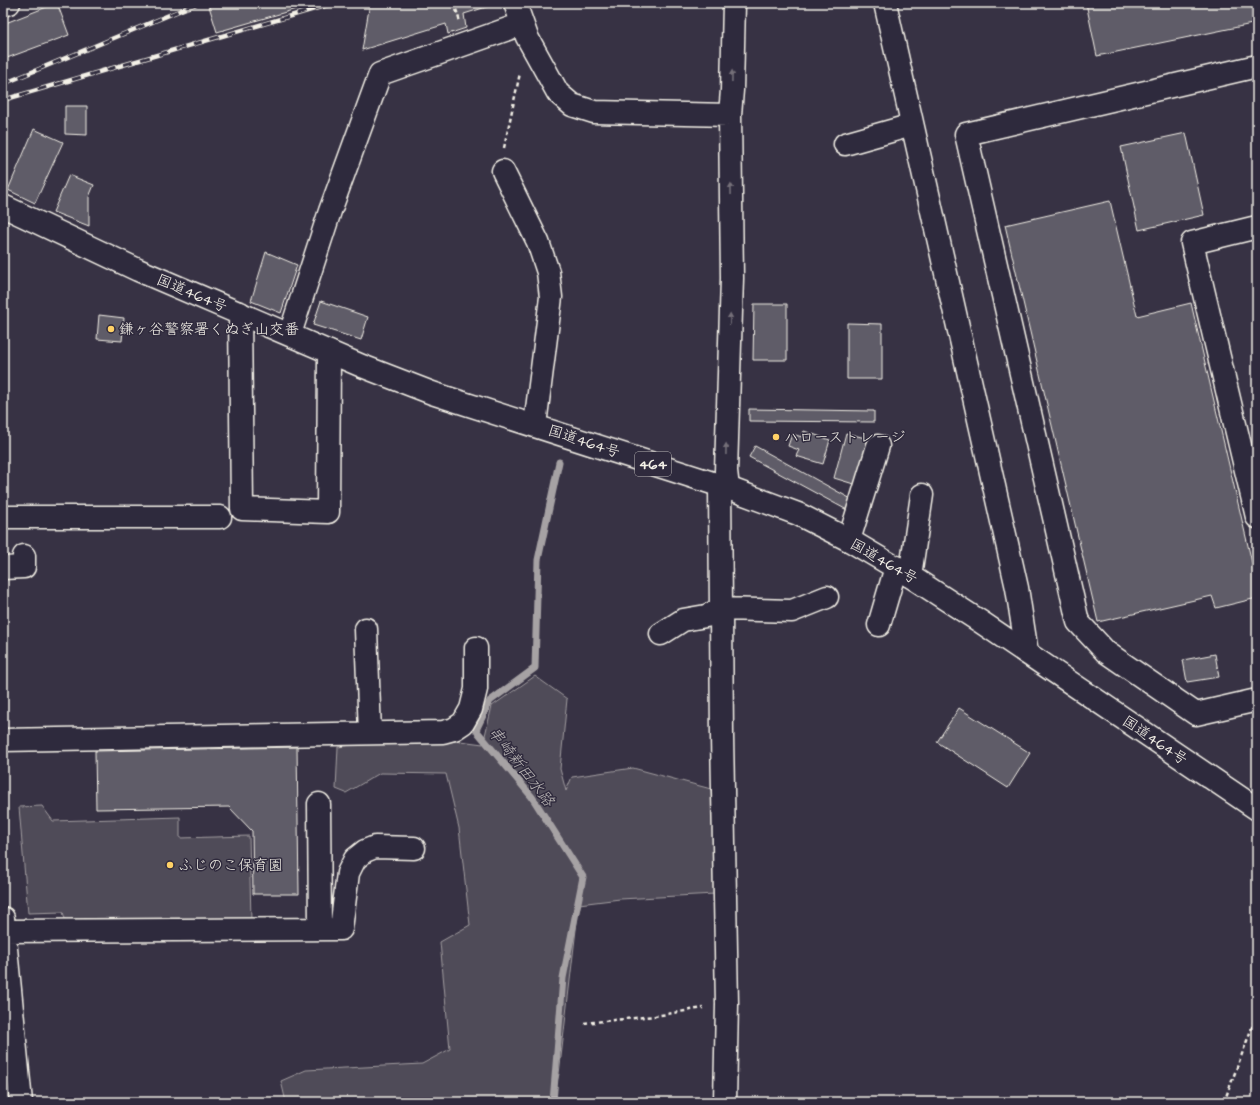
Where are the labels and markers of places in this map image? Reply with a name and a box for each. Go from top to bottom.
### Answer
place label: 鎌ヶ谷警察署くぬぎ山交番 [119,319,299,340]
marker: 鎌ヶ谷警察署くぬぎ山交番 [106,324,116,334]
place label: ハローストレージ [784,427,905,448]
marker: ハローストレージ [771,432,781,442]
place label: ふじのこ保育園 [178,855,283,876]
marker: ふじのこ保育園 [165,860,175,870]

